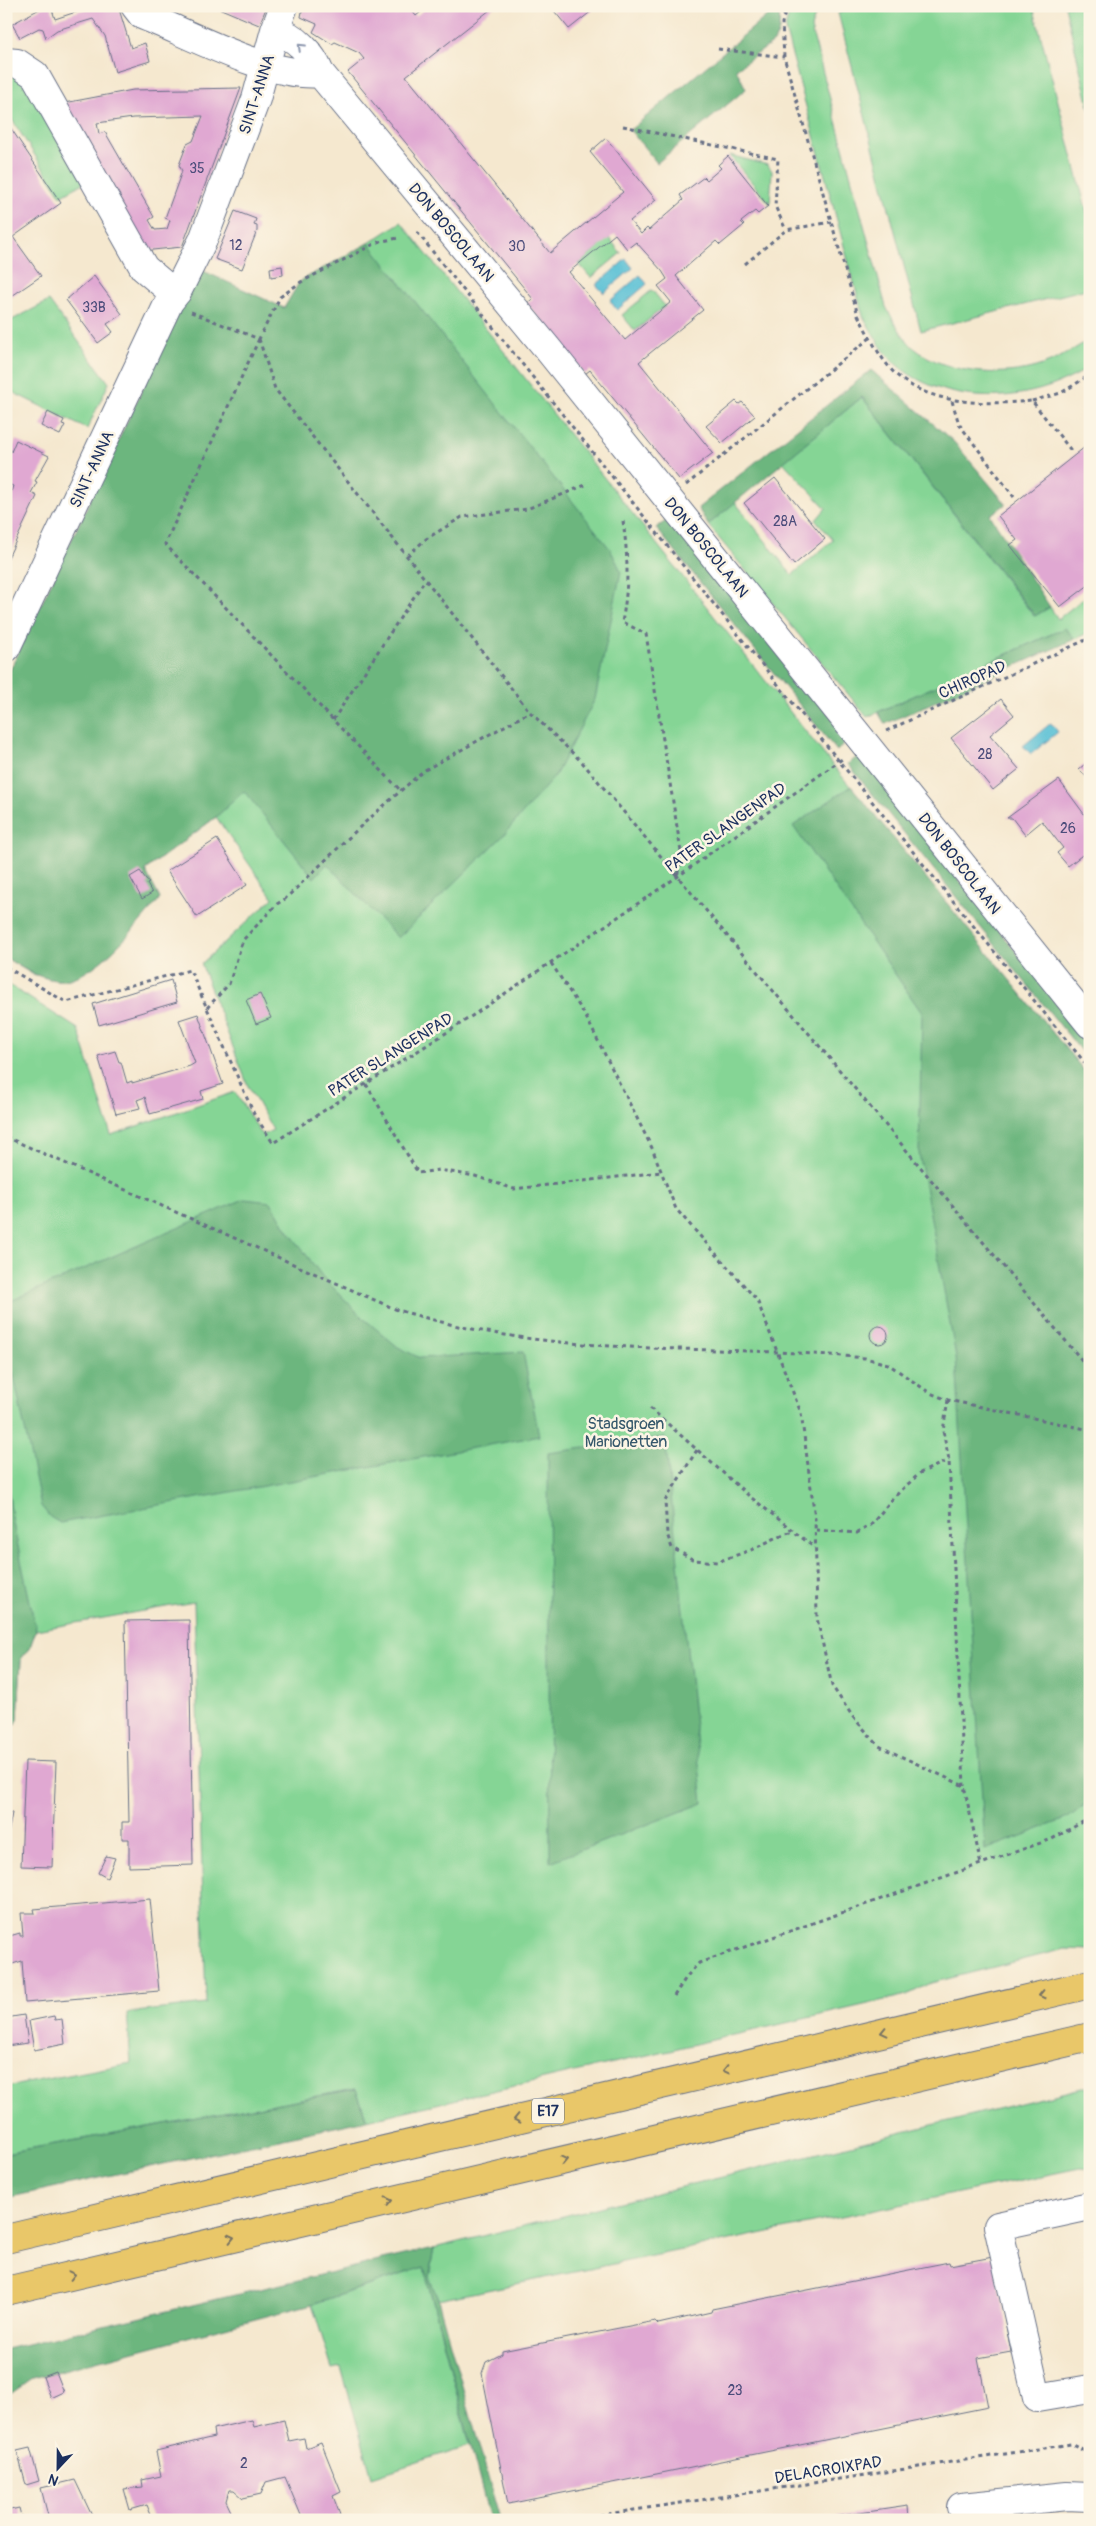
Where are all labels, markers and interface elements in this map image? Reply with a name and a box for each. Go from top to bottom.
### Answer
one-way arrow [298,44,307,53]
street label: SINT-ANNA [235,52,279,137]
house number: 35 [189,160,205,177]
street label: DON BOSCOLAAN [404,179,498,286]
house number: 12 [229,237,243,254]
house number: 30 [508,238,526,255]
house number: 33B [82,299,106,316]
street label: SINT-ANNA [65,428,118,511]
street label: DON BOSCOLAAN [660,494,753,602]
house number: 28A [773,513,797,530]
street label: CHIROPAD [936,656,1009,704]
house number: 28 [978,746,992,763]
street label: PATER SLANGENPAD [661,779,790,877]
street label: DON BOSCOLAAN [913,809,1005,918]
house number: 26 [1060,820,1076,837]
street label: PATER SLANGENPAD [325,1008,457,1101]
park label: Stadsgroen Marionetten [585,1414,667,1452]
one-way arrow [1038,1989,1047,2000]
one-way arrow [880,2026,889,2037]
one-way arrow [721,2064,730,2075]
road number: E17 [532,2098,564,2124]
one-way arrow [512,2113,521,2124]
one-way arrow [560,2155,569,2166]
one-way arrow [384,2196,393,2207]
one-way arrow [226,2233,235,2244]
one-way arrow [68,2270,77,2281]
house number: 23 [727,2382,743,2399]
north arrow [32,2444,82,2494]
street label: DELACROIXPAD [773,2452,883,2488]
house number: 2 [240,2455,248,2472]
text: N [46,2470,61,2489]

